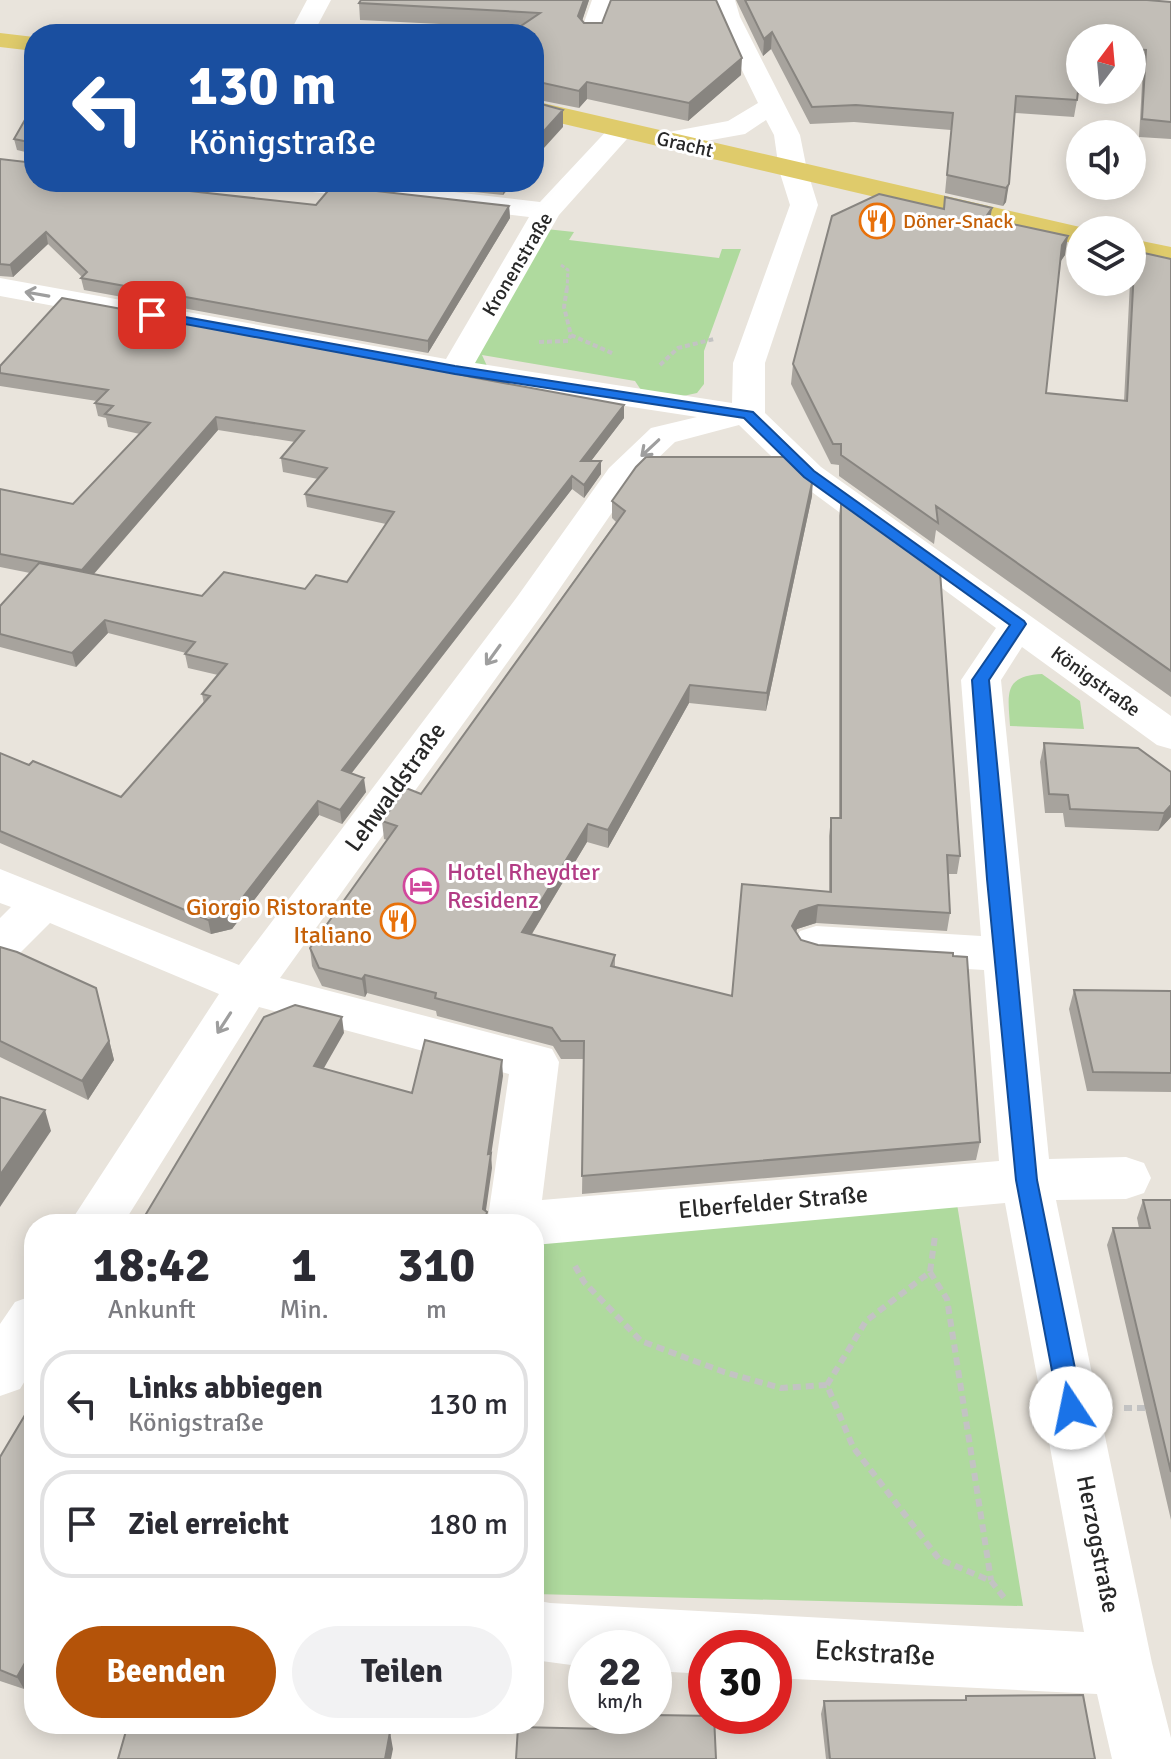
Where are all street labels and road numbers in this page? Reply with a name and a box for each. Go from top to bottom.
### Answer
street label: Gracht [654,126,716,163]
street label: Kronenstraße [477,208,558,321]
street label: Königstraße [1046,641,1145,722]
street label: Lehwaldstraße [338,717,452,857]
street label: Elberfelder Straße [677,1179,869,1225]
street label: Herzogstraße [1070,1473,1126,1615]
street label: Eckstraße [814,1633,936,1673]

